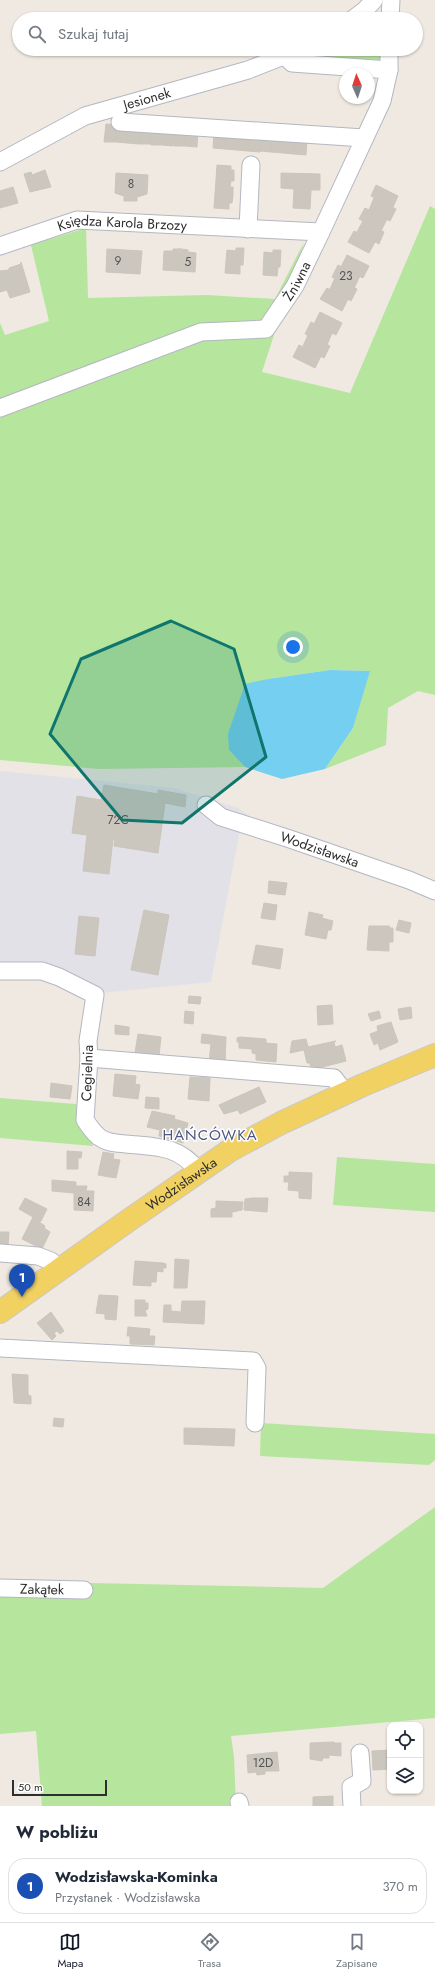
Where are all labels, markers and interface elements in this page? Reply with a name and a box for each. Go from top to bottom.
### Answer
search box [12,12,423,56]
icon: search [26,23,48,45]
text: Szukaj tutaj [58,23,129,45]
north arrow [339,68,375,104]
street label: Jesionek [119,82,174,115]
house number: 8 [128,175,134,193]
street label: Księdza Karola Brzozy [54,210,188,236]
house number: 9 [115,252,122,270]
house number: 5 [185,253,192,271]
street label: Żniwna [278,258,315,305]
house number: 23 [339,267,353,285]
your location [283,637,303,657]
house number: 72C [107,811,129,829]
street label: Wodzisławska [278,826,362,872]
street label: Cegielnia [76,1044,98,1102]
district label: HAŃCÓWKA [162,1124,258,1146]
street label: Wodzisławska [142,1152,221,1215]
house number: 84 [77,1193,91,1211]
pin: 1 [9,1264,35,1297]
street label: Zakątek [20,1578,65,1600]
map controls [387,1722,423,1794]
button: locate [387,1722,423,1758]
house number: 12D [253,1754,273,1772]
button: layers [387,1758,423,1794]
scale bar [12,1778,107,1797]
text: 50 m [18,1779,43,1795]
text: W pobliżu [16,1820,98,1844]
text: Wodzisławska-Kominka [55,1866,218,1888]
text: 1 [27,1877,33,1896]
text: 370 m [382,1877,418,1896]
text: Przystanek · Wodzisławska [55,1888,200,1907]
tab: Mapa [57,1931,83,1971]
tab: Trasa [198,1931,221,1971]
tab: Zapisane [336,1931,378,1971]

